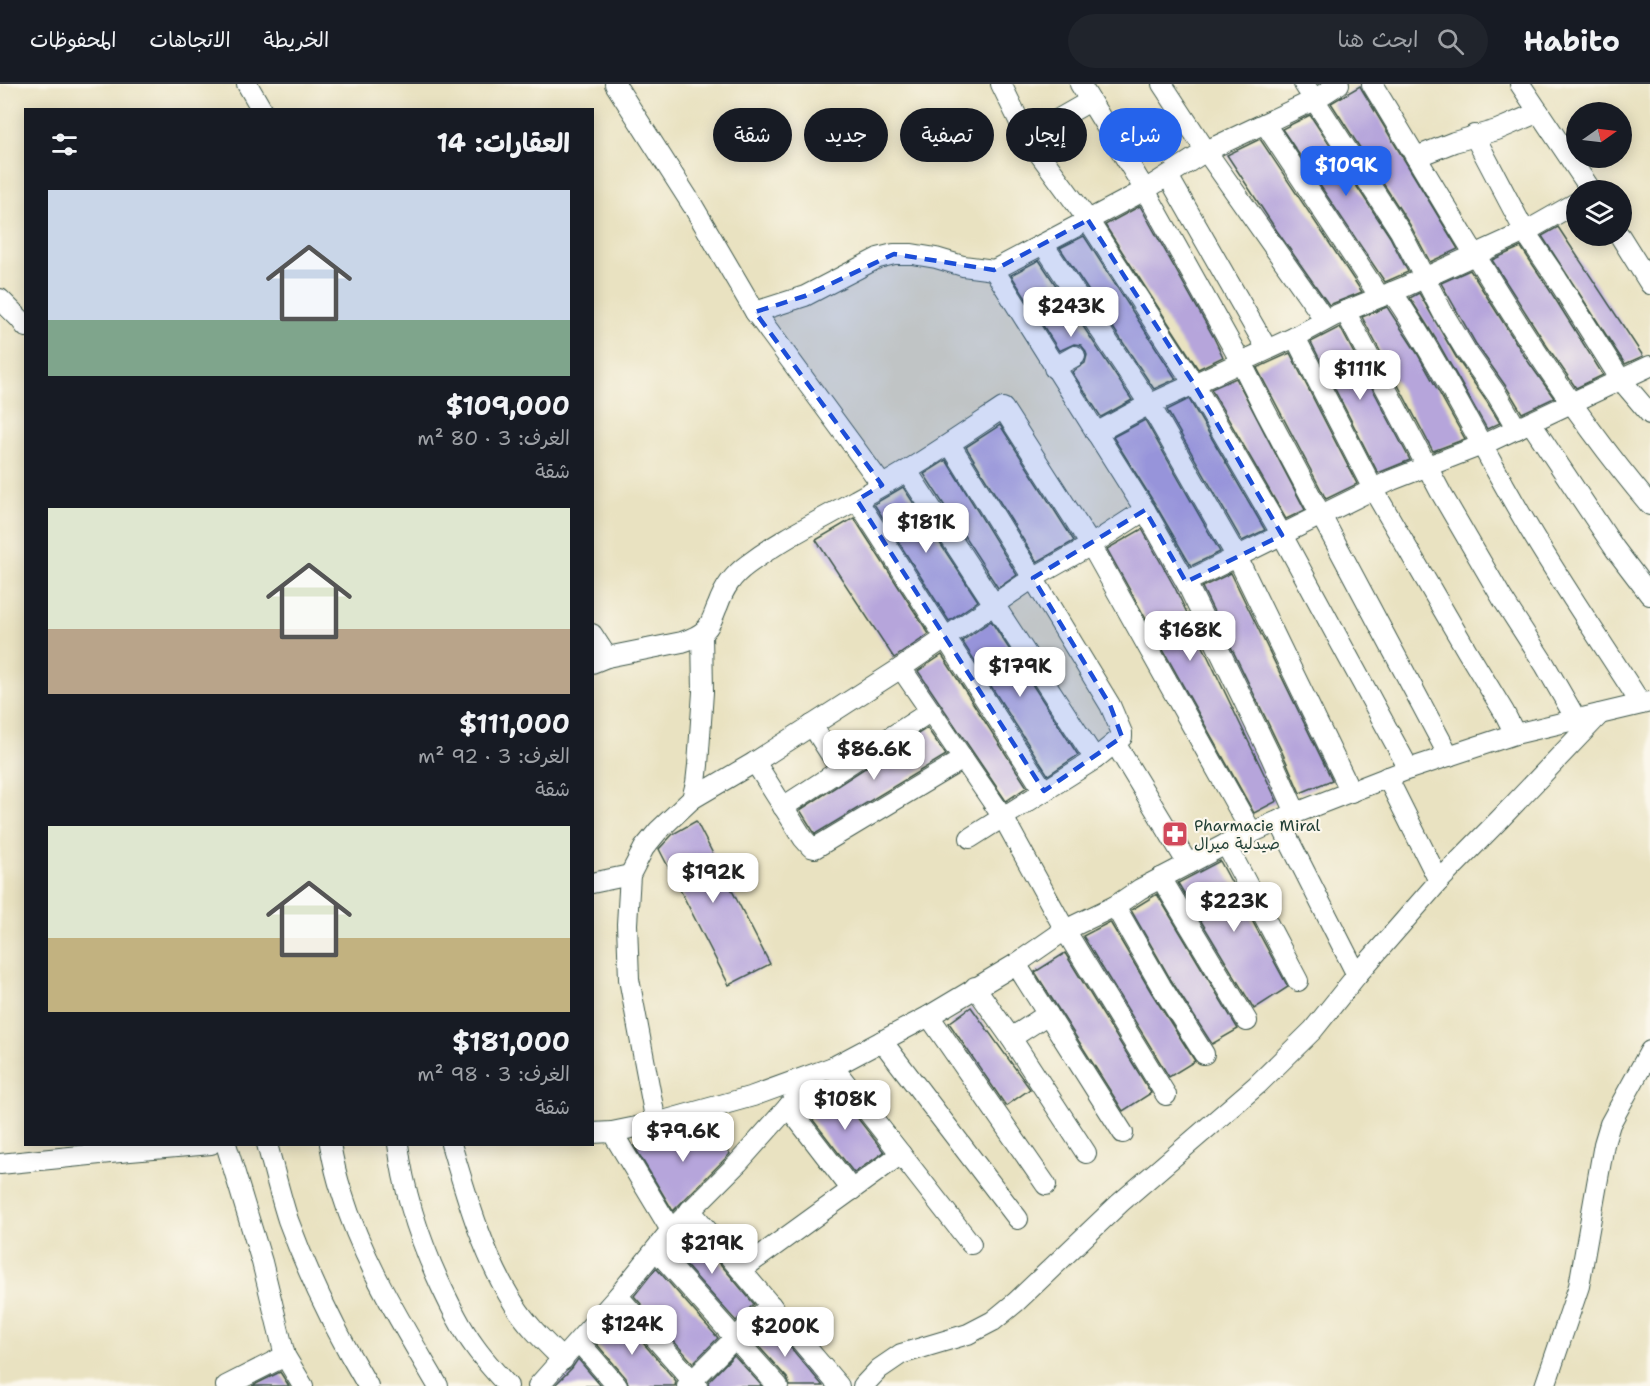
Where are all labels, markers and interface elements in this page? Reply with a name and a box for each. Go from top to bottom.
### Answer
search box [1068,14,1488,68]
text: Habito [1524,22,1620,60]
text: ابحث هنا [1337,25,1419,54]
icon: search [1434,25,1467,58]
text: المحفوظات [30,26,116,54]
text: الاتجاهات [149,26,231,54]
text: الخريطة [264,26,329,54]
north arrow [1566,102,1632,168]
map controls [1566,102,1632,246]
chip: شقة [713,108,792,162]
chip: جديد [804,108,888,162]
chip: تصفية [900,108,994,162]
chip: إيجار [1006,108,1087,162]
chip: شراء [1099,108,1182,162]
text: العقارات: 14 [436,125,570,160]
icon: filters [48,128,81,161]
pin: $109K [1304,146,1388,197]
text: $109K [1314,152,1378,178]
button: layers [1566,180,1632,246]
icon: home [255,229,363,337]
pin: $243K [1029,287,1113,338]
text: $243K [1037,293,1105,319]
pin: $111K [1318,350,1402,401]
text: $111K [1334,356,1387,382]
text: $109,000 [445,388,570,423]
text: الغرف: 3 · 80 m² [417,425,570,451]
text: شقة [535,458,570,484]
pin: $181K [884,503,968,554]
text: $181K [897,509,955,535]
icon: home [255,547,363,655]
pin: $168K [1148,611,1232,662]
text: $168K [1158,617,1222,643]
pin: $179K [978,647,1062,698]
text: $179K [988,653,1052,679]
text: $111,000 [459,706,570,741]
pin: $86.6K [825,730,923,781]
text: $86.6K [837,736,911,762]
text: الغرف: 3 · 92 m² [418,743,570,769]
text: شقة [535,776,570,802]
place label: Pharmacie Miral صيدلية ميرال [1194,815,1321,854]
pharmacy icon: Pharmacie Miral صيدلية ميرال [1160,819,1190,849]
pin: $192K [671,853,755,904]
text: $192K [681,859,745,885]
icon: home [255,865,363,973]
pin: $223K [1192,882,1276,933]
text: $223K [1200,888,1268,914]
text: $181,000 [452,1024,570,1059]
text: الغرف: 3 · 98 m² [417,1061,570,1087]
pin: $108K [803,1080,887,1131]
text: $108K [813,1086,877,1112]
text: شقة [535,1094,570,1120]
pin: $79.6K [634,1112,732,1163]
text: $79.6K [646,1118,720,1144]
pin: $219K [670,1224,754,1275]
text: $219K [681,1230,743,1256]
pin: $124K [590,1305,674,1356]
pin: $200K [743,1307,827,1358]
text: $124K [601,1311,663,1337]
text: $200K [751,1313,819,1339]

